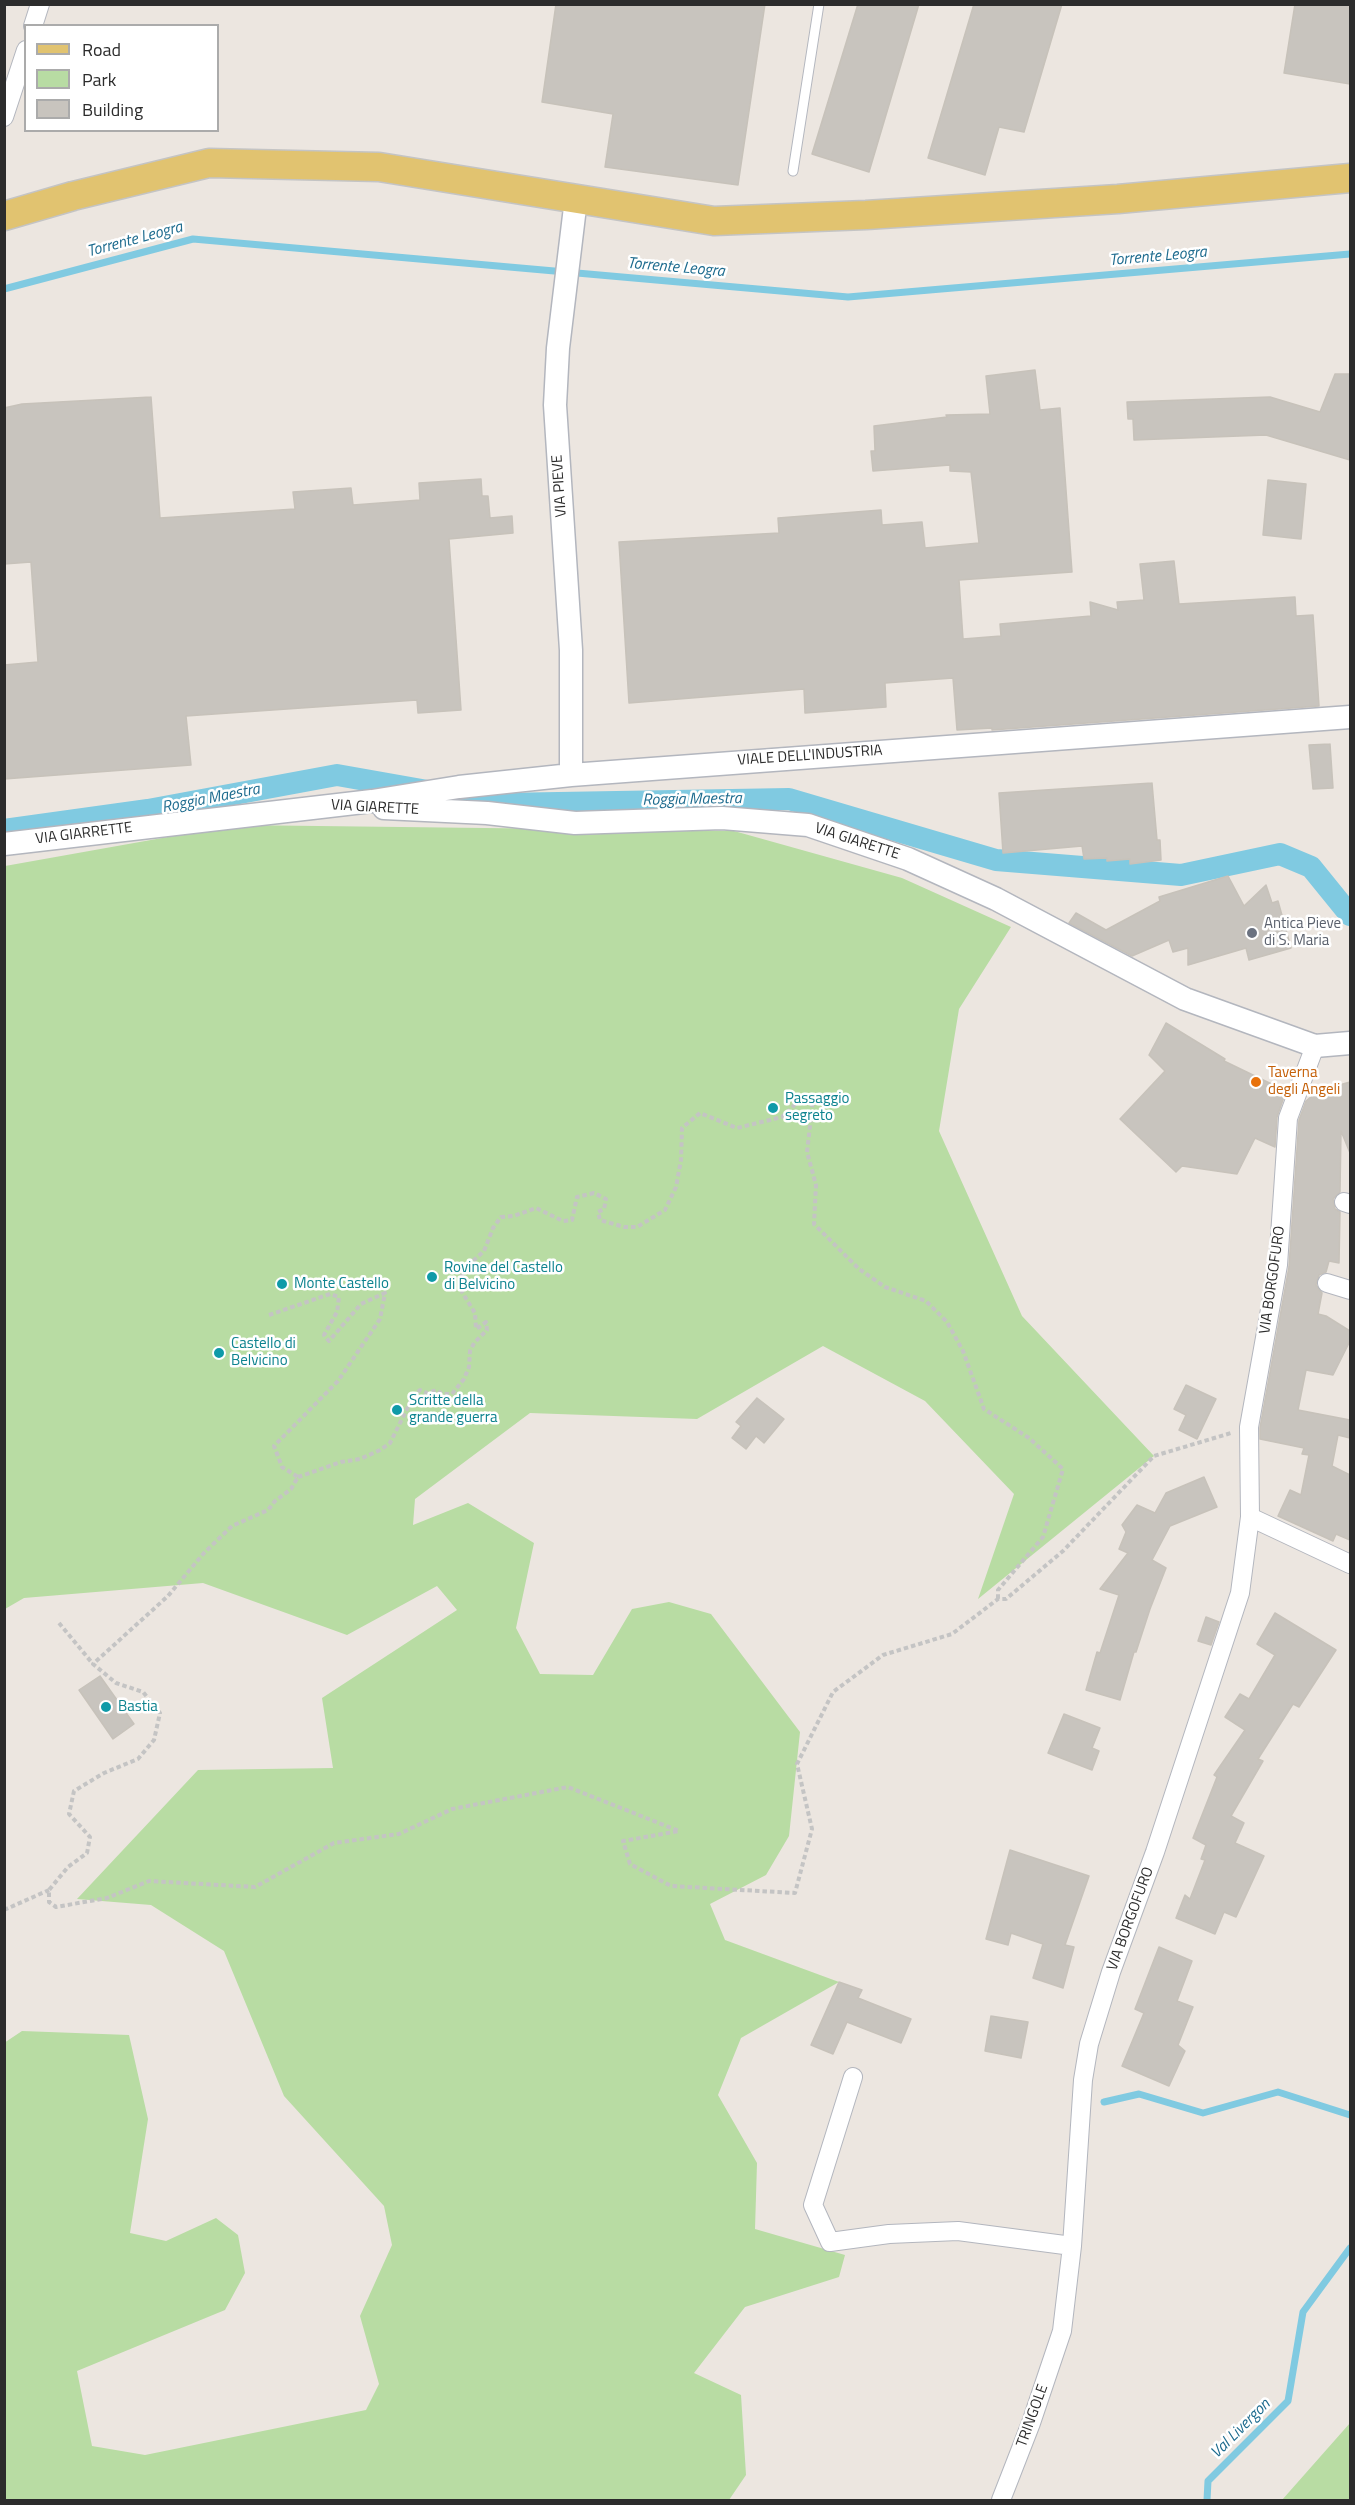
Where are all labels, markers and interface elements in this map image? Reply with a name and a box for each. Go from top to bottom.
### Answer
legend [24,24,219,132]
text: Road [82,36,121,63]
text: Park [82,66,116,93]
text: Building [82,96,143,123]
water label: Torrente Leogra [85,218,185,262]
water label: Torrente Leogra [1108,243,1208,271]
water label: Torrente Leogra [626,254,726,282]
street label: VIA PIEVE [549,454,571,518]
street label: VIALE DELL'INDUSTRIA [737,742,883,770]
water label: Roggia Maestra [160,780,262,818]
water label: Roggia Maestra [642,790,742,810]
street label: VIA GIARETTE [331,797,419,819]
street label: VIA GIARRETTE [35,819,133,849]
street label: VIA GIARETTE [812,820,902,864]
place label: Antica Pieve di S. Maria [1264,915,1341,950]
marker: Antica Pieve di S. Maria [1245,926,1259,940]
place label: Taverna degli Angeli [1268,1064,1340,1099]
marker: Taverna degli Angeli [1249,1075,1263,1089]
place label: Passaggio segreto [785,1090,849,1125]
marker: Passaggio segreto [766,1101,780,1115]
street label: VIA BORGOFURO [1257,1225,1289,1335]
place label: Rovine del Castello di Belvicino [444,1259,563,1294]
marker: Rovine del Castello di Belvicino [425,1270,439,1284]
place label: Monte Castello [294,1275,389,1293]
marker: Monte Castello [275,1277,289,1291]
place label: Castello di Belvicino [231,1335,296,1370]
marker: Castello di Belvicino [212,1346,226,1360]
place label: Scritte della grande guerra [409,1392,497,1427]
marker: Scritte della grande guerra [390,1403,404,1417]
place label: Bastia [118,1698,158,1716]
marker: Bastia [99,1700,113,1714]
street label: VIA BORGOFURO [1104,1865,1158,1973]
street label: TRINGOLE [1013,2382,1053,2450]
water label: Val Livergon [1207,2395,1275,2463]

